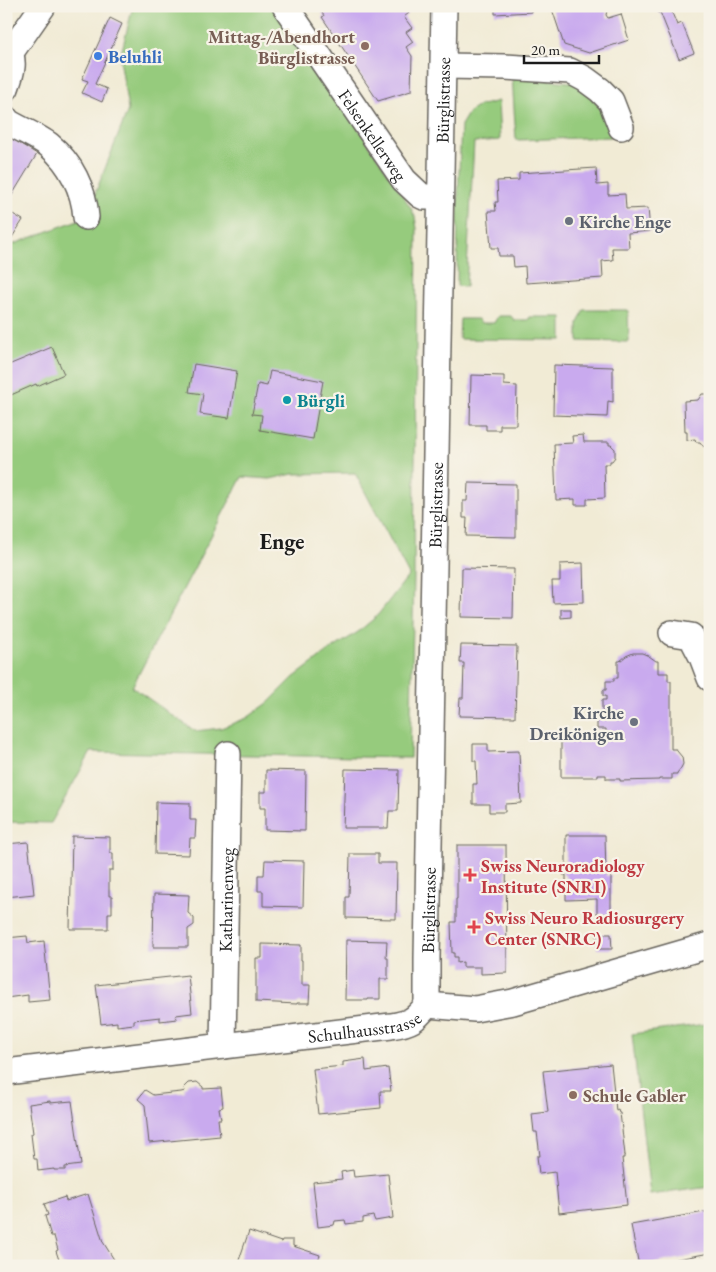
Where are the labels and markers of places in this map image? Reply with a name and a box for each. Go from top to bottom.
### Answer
place label: Mittag-/Abendhort Bürglistrasse [208,25,355,69]
marker: Mittag-/Abendhort Bürglistrasse [359,40,371,52]
place label: Beluhli [108,45,163,68]
marker: Beluhli [92,50,104,62]
place label: Kirche Enge [579,210,672,233]
marker: Kirche Enge [563,215,575,227]
place label: Bürgli [297,389,346,412]
marker: Bürgli [281,394,293,406]
place label: Kirche Dreikönigen [530,701,624,745]
marker: Kirche Dreikönigen [628,716,640,728]
place label: Swiss Neuroradiology Institute (SNRI) [481,854,645,898]
marker: Swiss Neuroradiology Institute (SNRI) [463,868,477,882]
place label: Swiss Neuro Radiosurgery Center (SNRC) [485,906,685,950]
marker: Swiss Neuro Radiosurgery Center (SNRC) [467,920,481,934]
place label: Schule Gabler [583,1084,687,1107]
marker: Schule Gabler [567,1089,579,1101]

